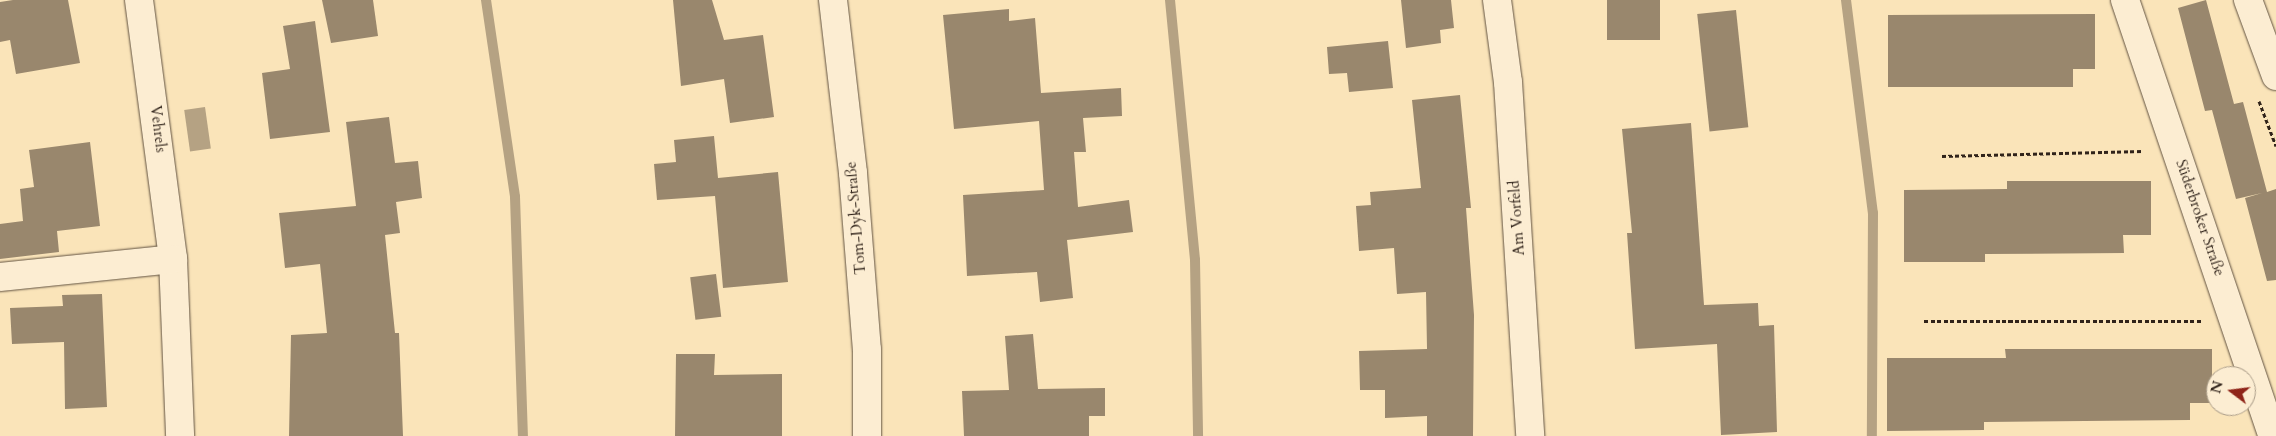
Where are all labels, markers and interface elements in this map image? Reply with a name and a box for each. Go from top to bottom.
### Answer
street label: Vehrels [146,104,170,154]
street label: Süderbroker Straße [2172,157,2228,279]
street label: Tom-Dyk-Straße [842,161,870,275]
street label: Am Vorfeld [1505,180,1529,256]
north arrow [2206,366,2256,416]
text: N [2206,379,2228,396]

